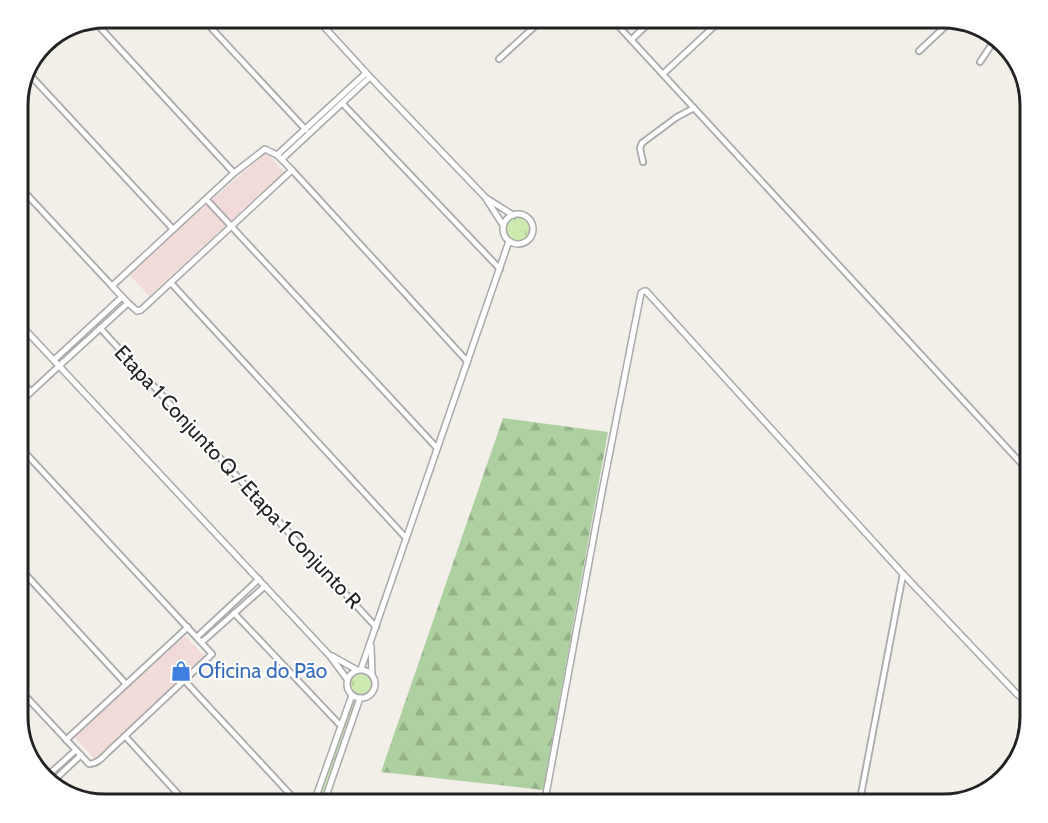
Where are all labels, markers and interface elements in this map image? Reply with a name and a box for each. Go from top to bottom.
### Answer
street label: Etapa 1 Conjunto Q / Etapa 1 Conjunto R [109,340,367,614]
place label: Oficina do Pão [198,658,327,683]
shop icon: Oficina do Pão [169,659,193,683]

